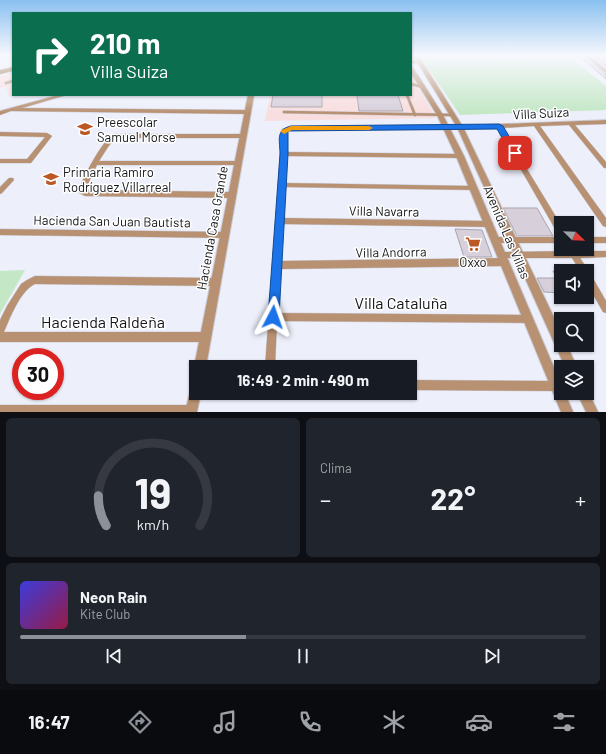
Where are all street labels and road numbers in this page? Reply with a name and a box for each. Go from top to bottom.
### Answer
street label: Villa Suiza [512,104,570,122]
street label: Hacienda Casa Grande [193,165,231,291]
street label: Avenida Las Villas [480,183,534,281]
street label: Villa Navarra [349,202,419,220]
street label: Hacienda San Juan Bautista [33,212,191,230]
street label: Villa Andorra [355,243,427,261]
street label: Villa Cataluña [354,293,448,312]
street label: Hacienda Raldeña [41,312,165,331]

